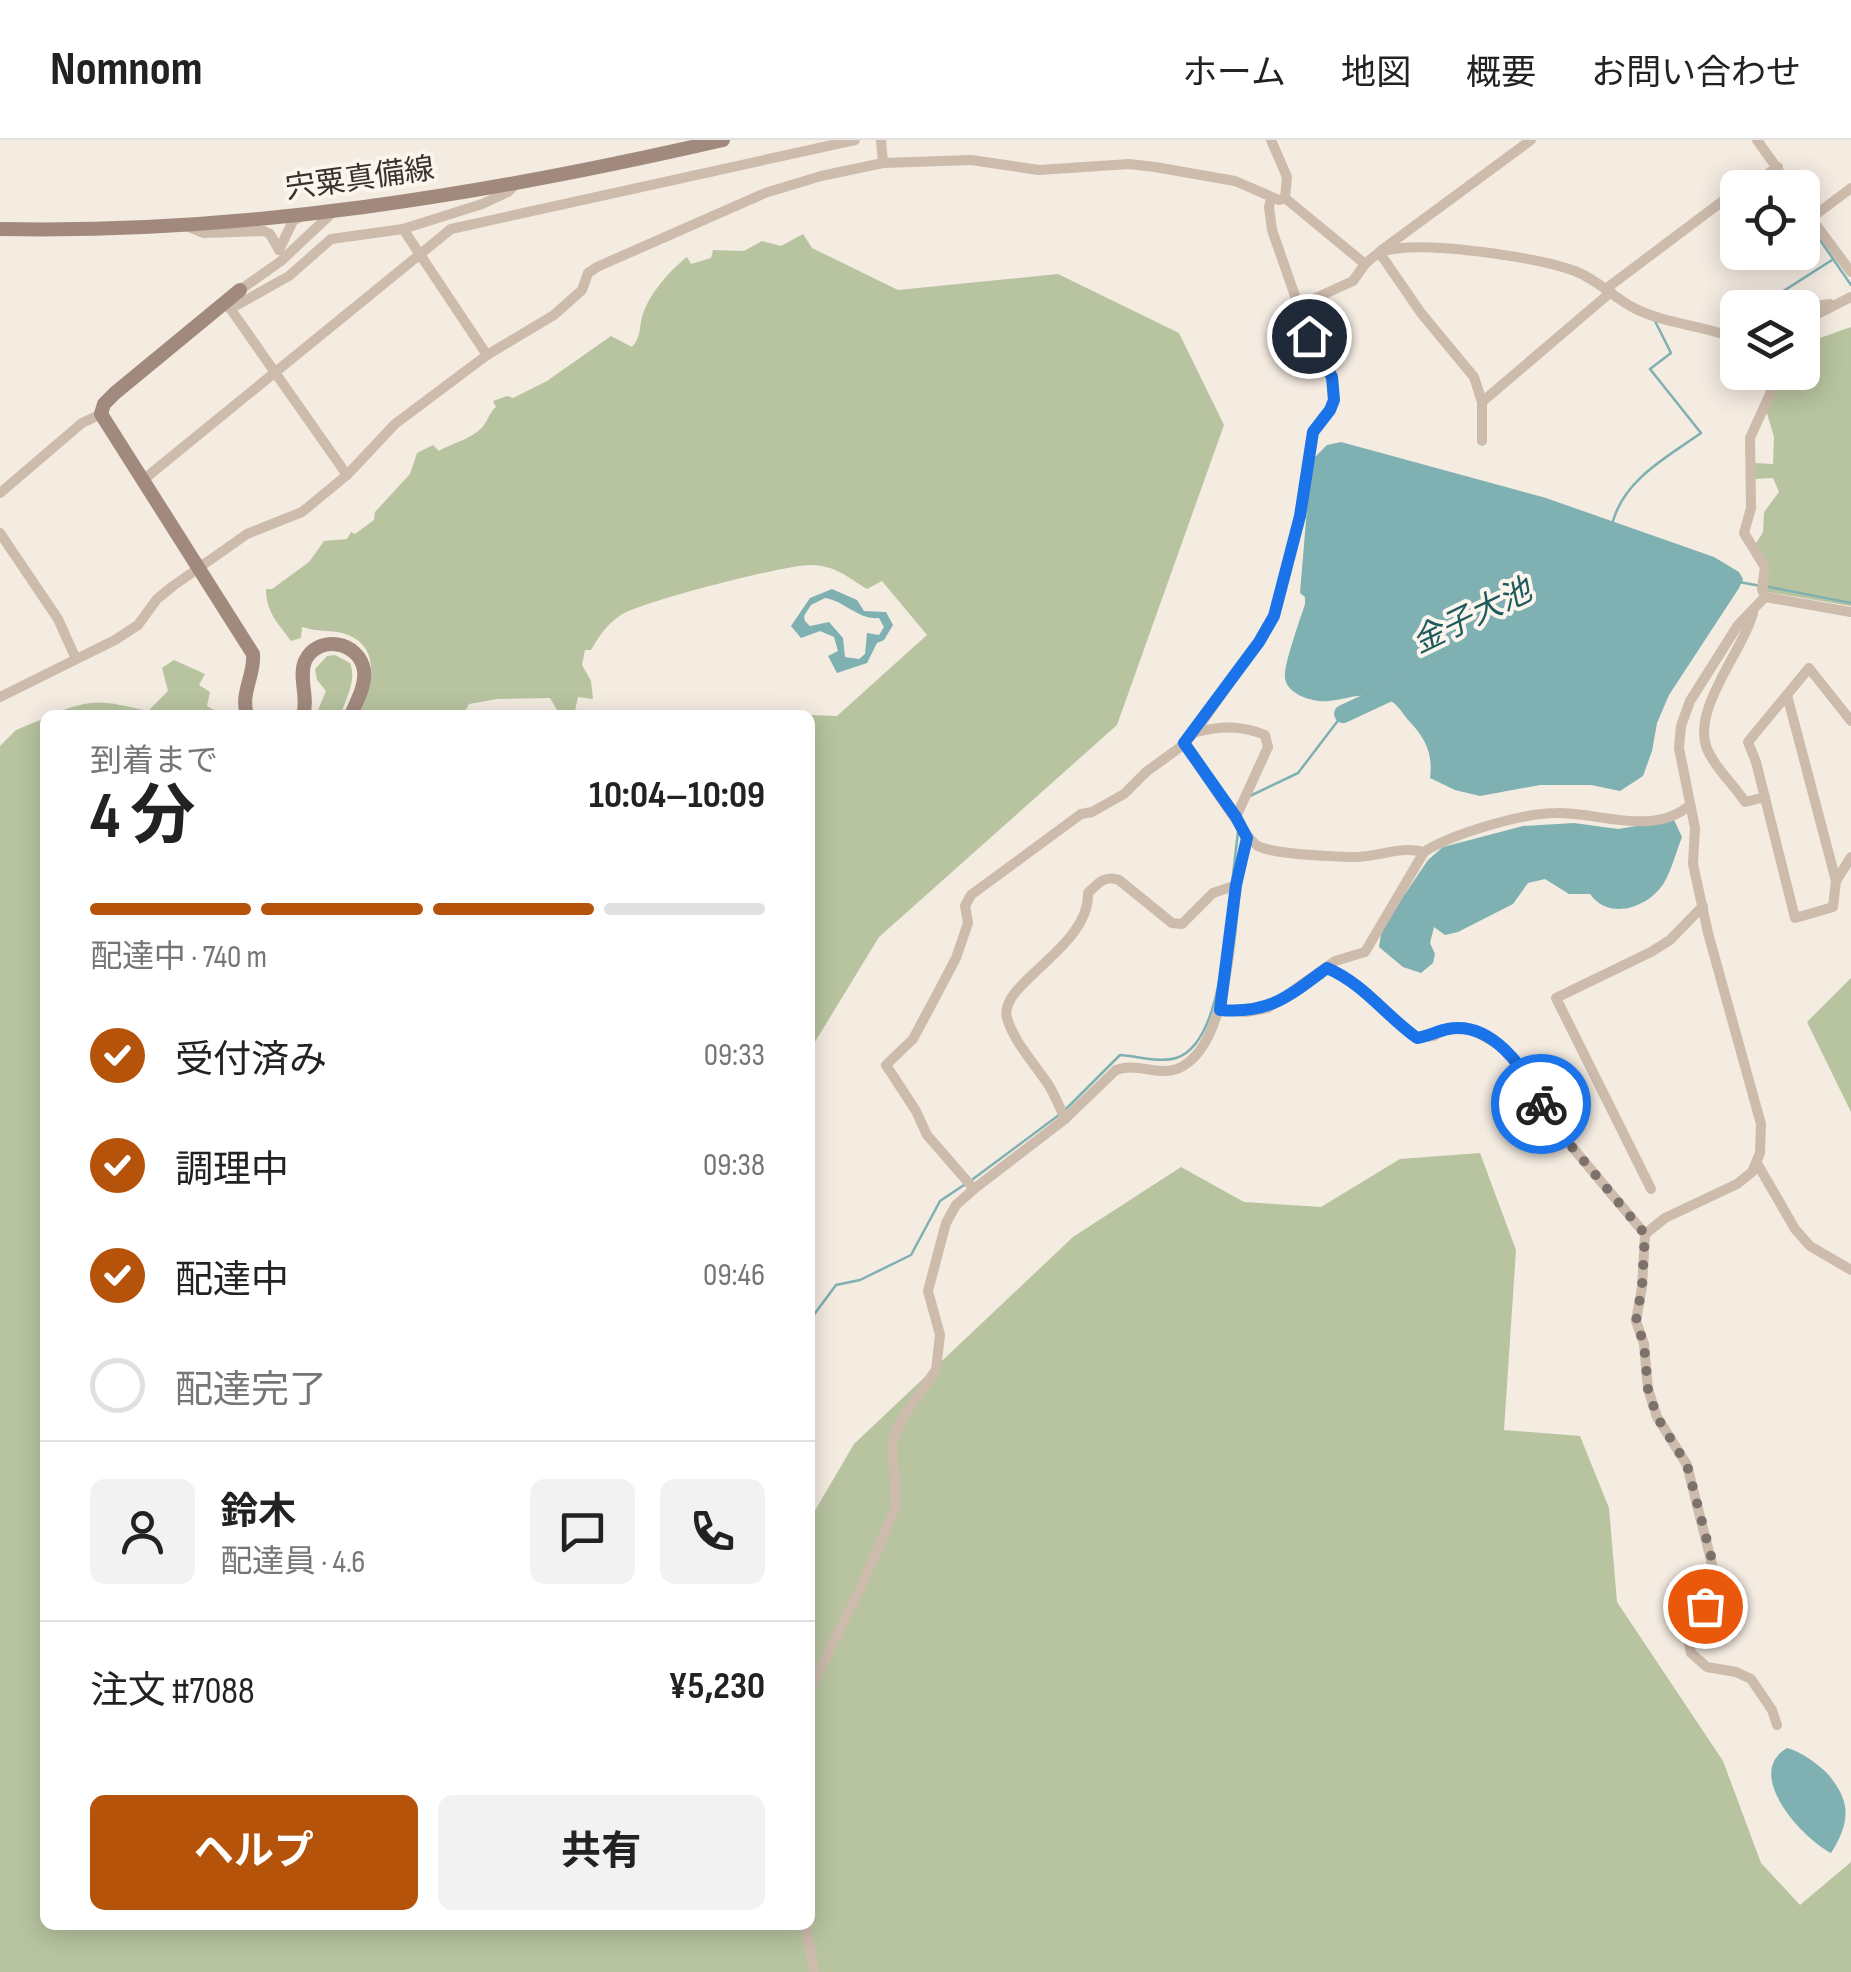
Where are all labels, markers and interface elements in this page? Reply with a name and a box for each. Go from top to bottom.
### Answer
text: Nomnom [50,41,202,98]
text: ホーム [1182,52,1286,95]
text: 地図 [1341,52,1411,95]
text: 概要 [1466,52,1536,95]
text: お問い合わせ [1591,52,1801,95]
street label: 宍粟真備線 [283,151,437,207]
map controls [1720,170,1820,390]
button: locate [1720,170,1820,270]
button: layers [1720,290,1820,390]
pin [1267,294,1352,379]
icon: home [1282,309,1337,364]
water label: 金子大池 [1406,570,1541,663]
text: 到着まで [90,742,218,781]
text: 10:04–10:09 [589,773,765,818]
text: 4 分 [90,779,195,857]
text: 配達中 · 740 m [90,938,267,977]
icon: check [90,1028,145,1083]
text: 09:33 [704,1036,765,1075]
text: 受付済み [175,1038,327,1083]
courier [1491,1054,1591,1154]
icon: bike [1514,1077,1569,1132]
icon: check [90,1138,145,1193]
text: 09:38 [703,1146,765,1185]
text: 調理中 [175,1148,289,1193]
icon: check [90,1248,145,1303]
text: 09:46 [703,1256,765,1295]
text: 配達中 [175,1258,289,1303]
text: 配達完了 [175,1368,327,1413]
button: person [90,1479,195,1584]
button: chat [530,1479,635,1584]
button: phone [660,1479,765,1584]
text: 鈴木 [220,1490,296,1535]
text: 配達員 · 4.6 [220,1543,365,1582]
pin [1663,1564,1748,1649]
icon: bag [1678,1579,1733,1634]
text: ¥5,230 [668,1664,765,1709]
text: 注文 #7088 [90,1669,255,1714]
button: ヘルプ [90,1795,418,1910]
button: 共有 [438,1795,765,1910]

